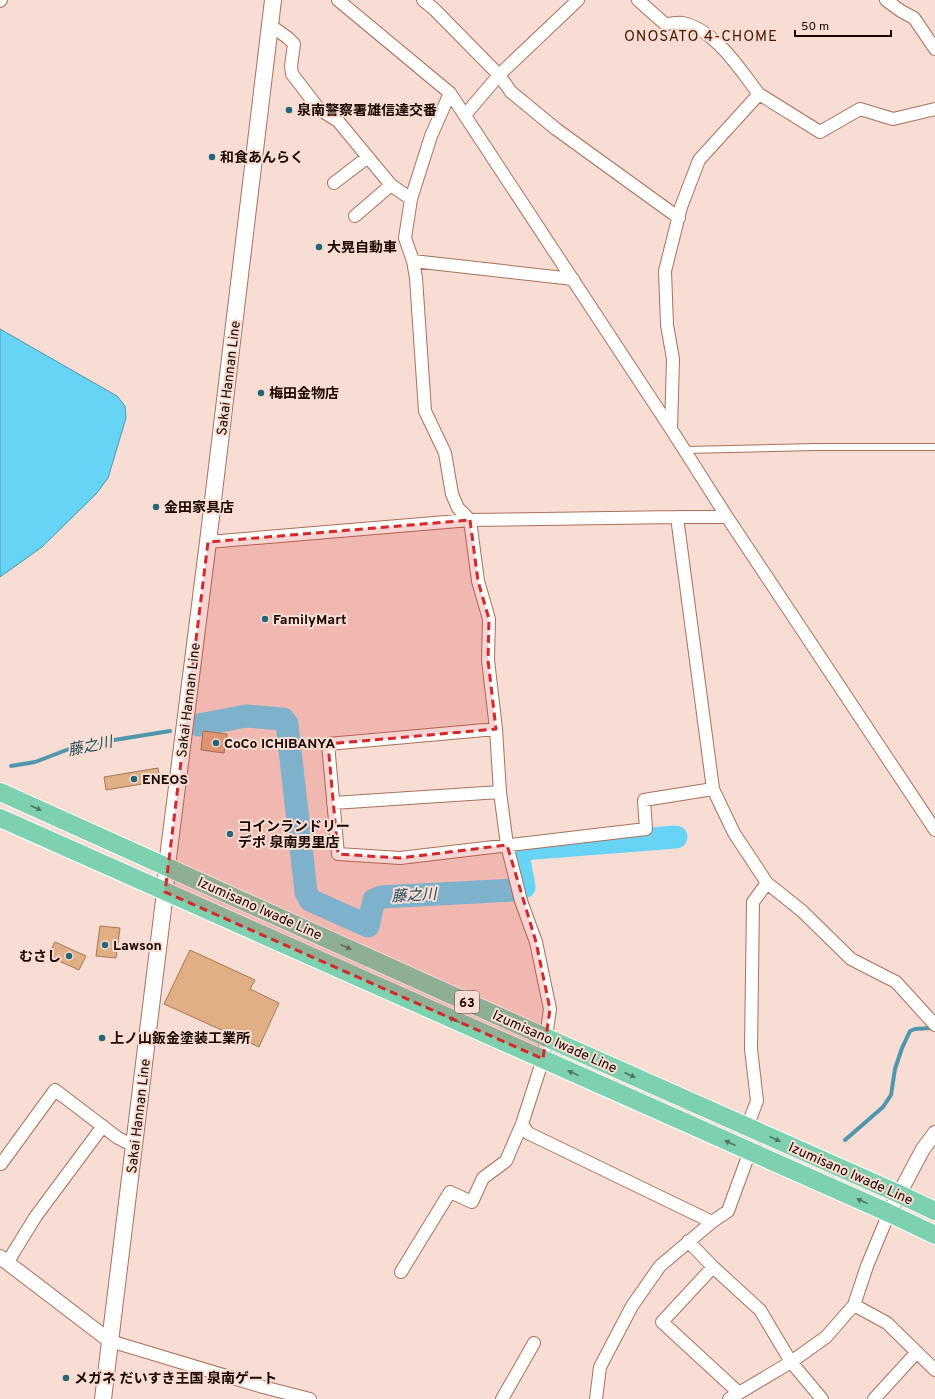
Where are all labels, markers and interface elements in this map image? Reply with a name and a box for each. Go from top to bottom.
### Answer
scale bar [795,12,891,38]
text: 50 m [801,19,829,35]
district label: ONOSATO 4-CHOME [624,28,778,47]
place label: 泉南警察署雄信達交番 [297,102,437,120]
marker: 泉南警察署雄信達交番 [284,105,294,115]
place label: 和食あんらく [220,150,304,167]
marker: 和食あんらく [207,152,217,162]
place label: 大晃自動車 [327,240,397,257]
marker: 大晃自動車 [314,242,324,252]
street label: Sakai Hannan Line [214,320,245,437]
place label: 梅田金物店 [269,385,339,403]
marker: 梅田金物店 [256,388,266,398]
place label: 金田家具店 [164,500,234,517]
marker: 金田家具店 [151,502,161,512]
place label: FamilyMart [273,612,347,629]
marker: FamilyMart [260,614,270,624]
street label: Sakai Hannan Line [174,642,205,759]
water label: 藤之川 [66,733,116,761]
place label: CoCo ICHIBANYA [224,736,335,753]
marker: CoCo ICHIBANYA [211,738,221,748]
place label: ENEOS [142,772,188,789]
marker: ENEOS [129,774,139,784]
one-way arrow [30,805,41,811]
place label: コインランドリー デポ 泉南男里店 [238,819,350,852]
marker: コインランドリー デポ 泉南男里店 [225,829,235,839]
street label: Izumisano Iwade Line [194,874,324,945]
water label: 藤之川 [391,886,439,907]
place label: Lawson [113,938,162,955]
marker: Lawson [100,940,110,950]
one-way arrow [340,944,351,950]
place label: むさし [19,949,61,966]
marker: むさし [64,951,74,961]
road number: 63 [455,991,479,1013]
street label: Izumisano Iwade Line [489,1007,619,1078]
one-way arrow [448,1017,460,1023]
place label: 上ノ山鈑金塗装工業所 [110,1031,250,1048]
marker: 上ノ山鈑金塗装工業所 [97,1033,107,1043]
street label: Sakai Hannan Line [124,1058,155,1175]
one-way arrow [567,1070,578,1076]
one-way arrow [625,1072,636,1078]
one-way arrow [769,1137,781,1143]
street label: Izumisano Iwade Line [785,1139,915,1210]
one-way arrow [724,1140,736,1146]
one-way arrow [856,1198,867,1204]
place label: メガネ だいすき王国 泉南ゲート [74,1370,277,1388]
marker: メガネ だいすき王国 泉南ゲート [61,1373,71,1383]

